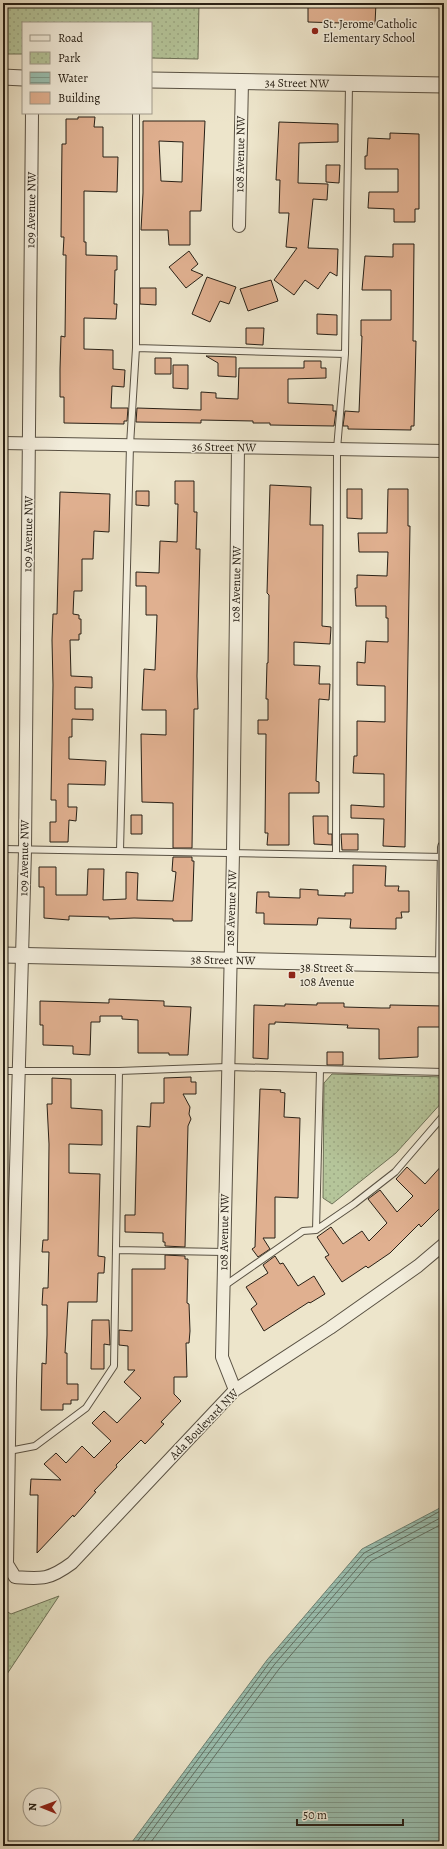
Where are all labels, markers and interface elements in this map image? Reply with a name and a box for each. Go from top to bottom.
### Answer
place label: St. Jerome Catholic Elementary School [323,16,417,46]
legend [22,22,152,114]
marker: St. Jerome Catholic Elementary School [310,26,320,36]
text: Road [58,30,84,46]
text: Park [58,50,81,66]
text: Water [57,70,88,86]
street label: 34 Street NW [265,74,330,92]
text: Building [58,90,100,106]
street label: 108 Avenue NW [231,115,249,192]
street label: 109 Avenue NW [22,171,40,248]
street label: 36 Street NW [192,438,257,456]
street label: 109 Avenue NW [19,495,37,572]
street label: 108 Avenue NW [227,545,245,622]
street label: 109 Avenue NW [15,819,33,896]
street label: 108 Avenue NW [222,869,240,947]
street label: 38 Street NW [190,951,256,969]
place label: 38 Street & 108 Avenue [300,960,354,990]
marker: 38 Street & 108 Avenue [287,970,297,980]
street label: 108 Avenue NW [215,1193,233,1270]
street label: Ada Boulevard NW [165,1384,243,1464]
north arrow [22,1787,62,1827]
scale bar [297,1801,403,1827]
text: N [25,1803,40,1811]
text: 50 m [303,1807,327,1823]

